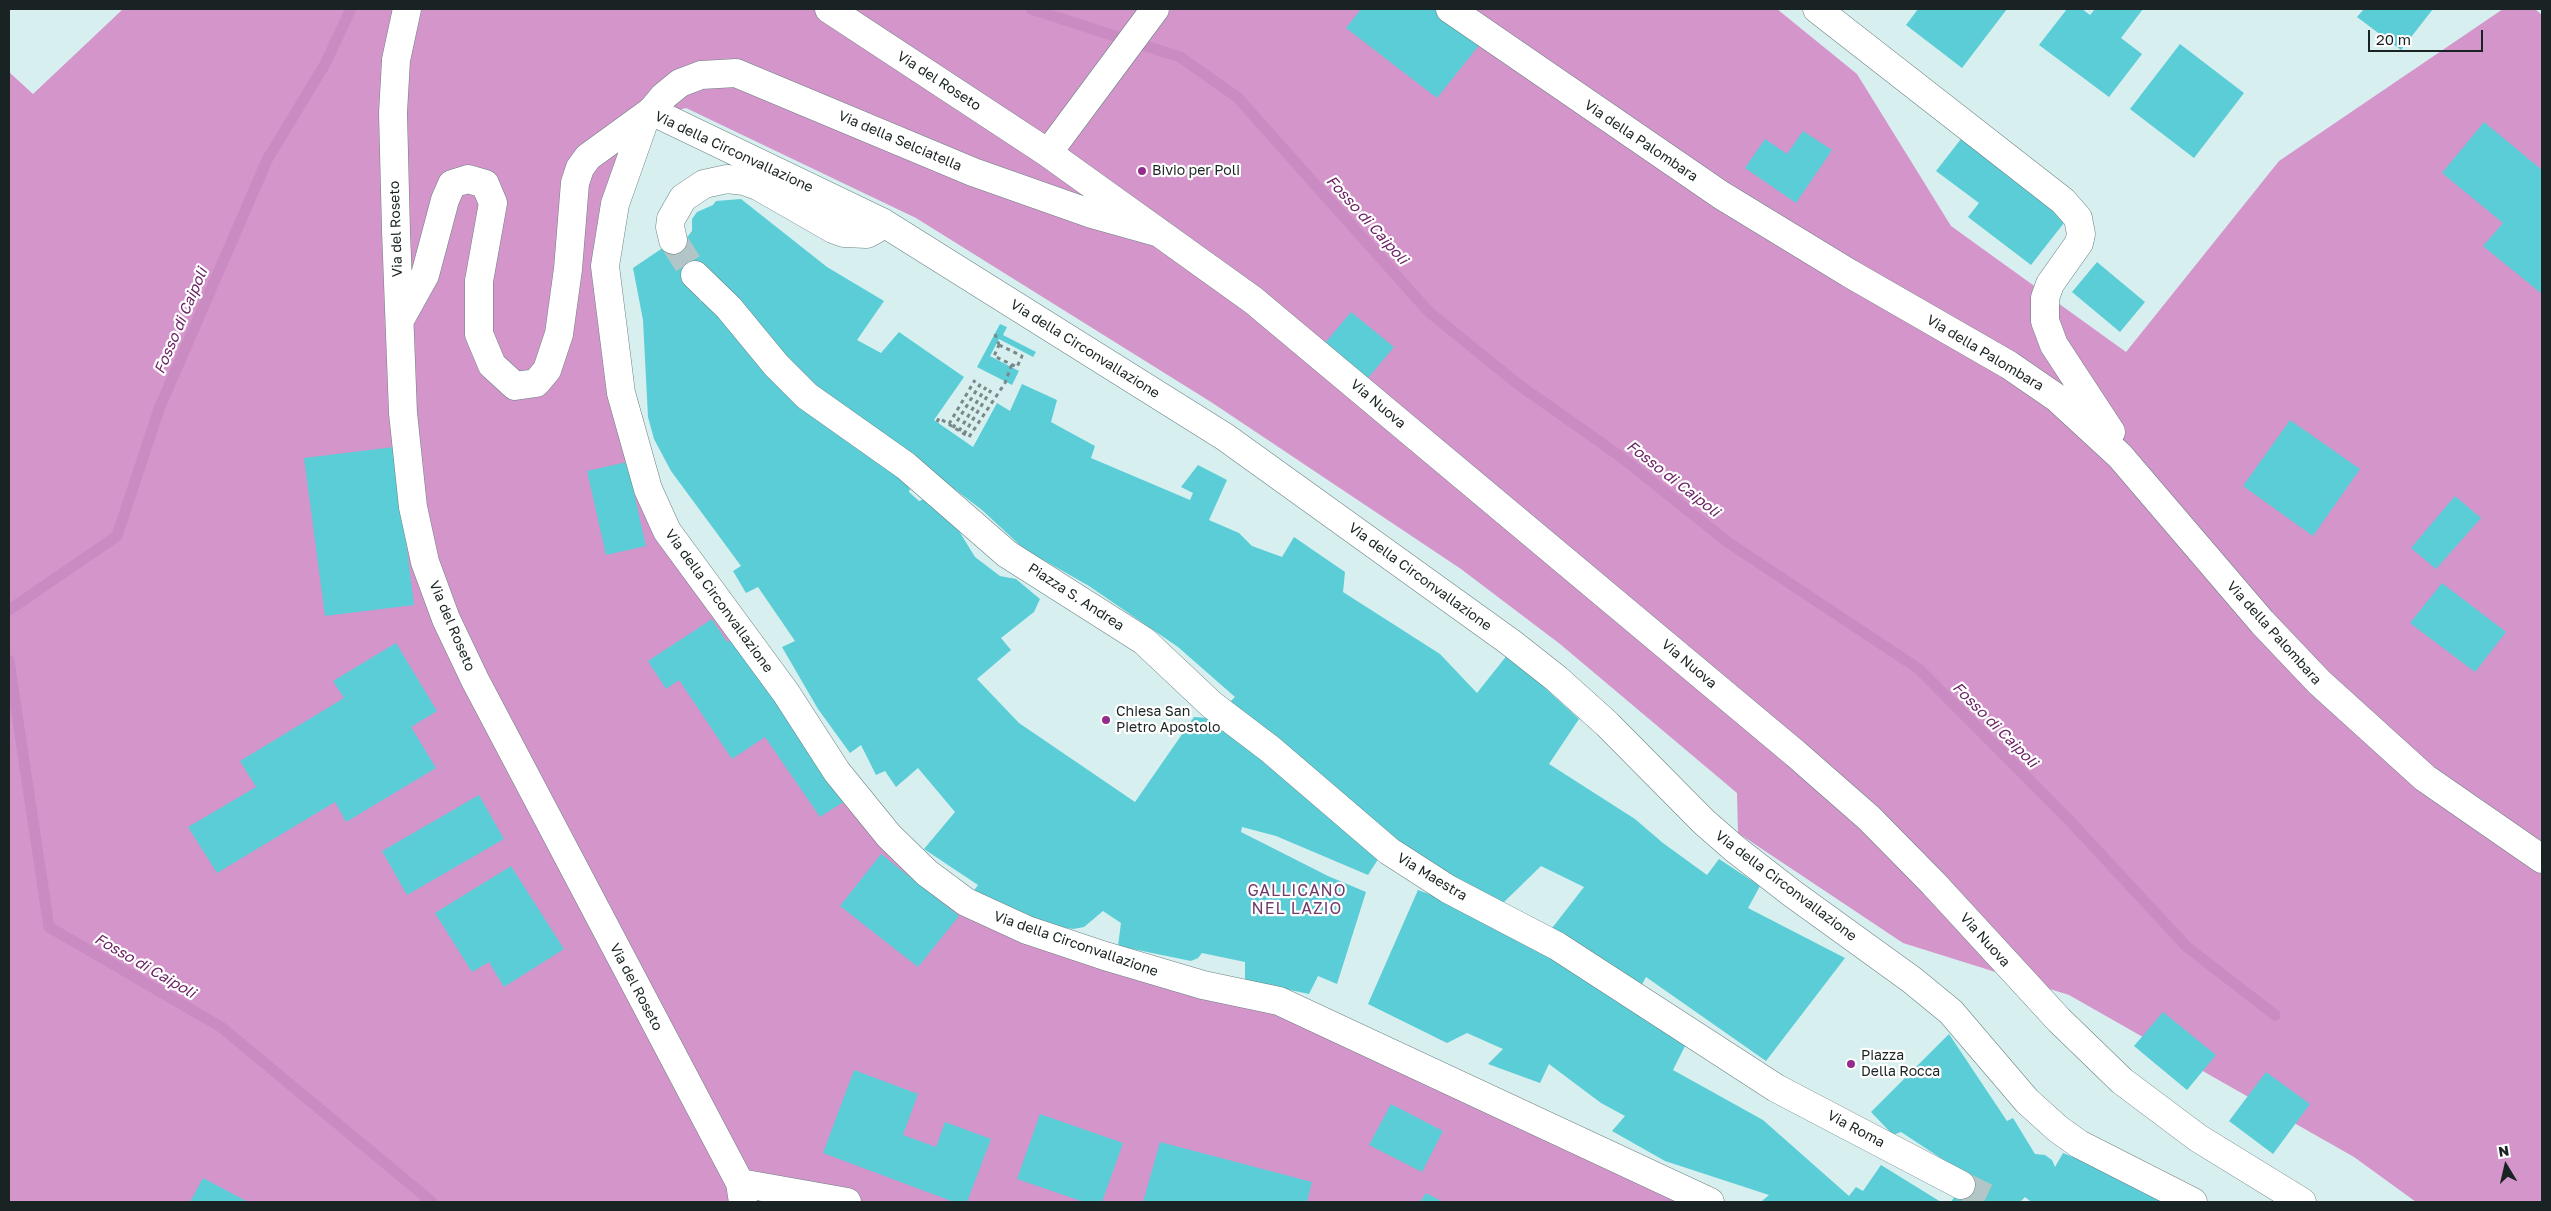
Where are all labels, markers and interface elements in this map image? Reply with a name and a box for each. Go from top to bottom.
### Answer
scale bar [2371,20,2486,52]
text: 20 m [2376,30,2411,48]
street label: Via del Roseto [894,48,984,114]
street label: Via della Palombara [1581,97,1701,185]
street label: Via della Selciatella [836,107,964,175]
street label: Via della Circonvallazione [652,108,816,196]
place label: Bivio per Poli [1152,163,1240,179]
marker: Bivio per Poli [1136,165,1148,177]
water label: Fosso di Caipoli [1322,172,1412,268]
street label: Via del Roseto [386,180,406,278]
water label: Fosso di Caipoli [151,265,211,377]
street label: Via della Circonvallazione [1007,296,1163,402]
street label: Via della Palombara [1923,311,2047,395]
street label: Via Nuova [1347,376,1409,432]
water label: Fosso di Caipoli [1623,437,1723,521]
street label: Via della Circonvallazione [1345,519,1495,635]
street label: Via della Circonvallazione [661,526,777,676]
street label: Piazza S. Andrea [1025,560,1127,634]
street label: Via del Roseto [425,578,479,674]
street label: Via della Palombara [2223,578,2325,688]
street label: Via Nuova [1658,636,1720,692]
water label: Fosso di Caipoli [1949,679,2041,771]
place label: Chiesa San Pietro Apostolo [1116,704,1220,736]
marker: Chiesa San Pietro Apostolo [1100,714,1112,726]
street label: Via della Circonvallazione [1712,827,1860,945]
street label: Via Maestra [1394,849,1470,905]
district label: GALLICANO NEL LAZIO [1246,881,1348,919]
street label: Via della Circonvallazione [992,908,1160,980]
street label: Via Nuova [1956,909,2014,971]
water label: Fosso di Caipoli [92,930,198,1002]
street label: Via del Roseto [606,940,666,1034]
place label: Piazza Della Rocca [1861,1048,1940,1080]
marker: Piazza Della Rocca [1845,1058,1857,1070]
street label: Via Roma [1824,1107,1888,1151]
north arrow [2481,1141,2531,1191]
text: N [2497,1141,2510,1160]

